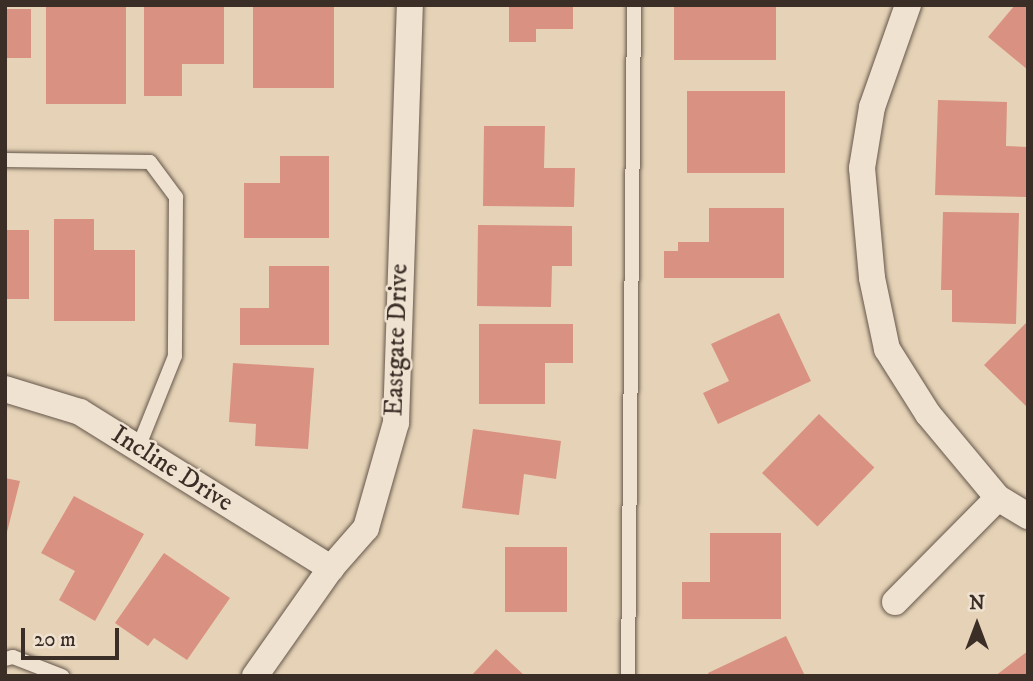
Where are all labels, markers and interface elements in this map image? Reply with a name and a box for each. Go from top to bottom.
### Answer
street label: Eastgate Drive [379,263,415,417]
street label: Incline Drive [105,419,239,519]
north arrow [942,590,1012,660]
text: N [969,592,985,615]
scale bar [24,614,122,658]
text: 20 m [34,627,76,653]

